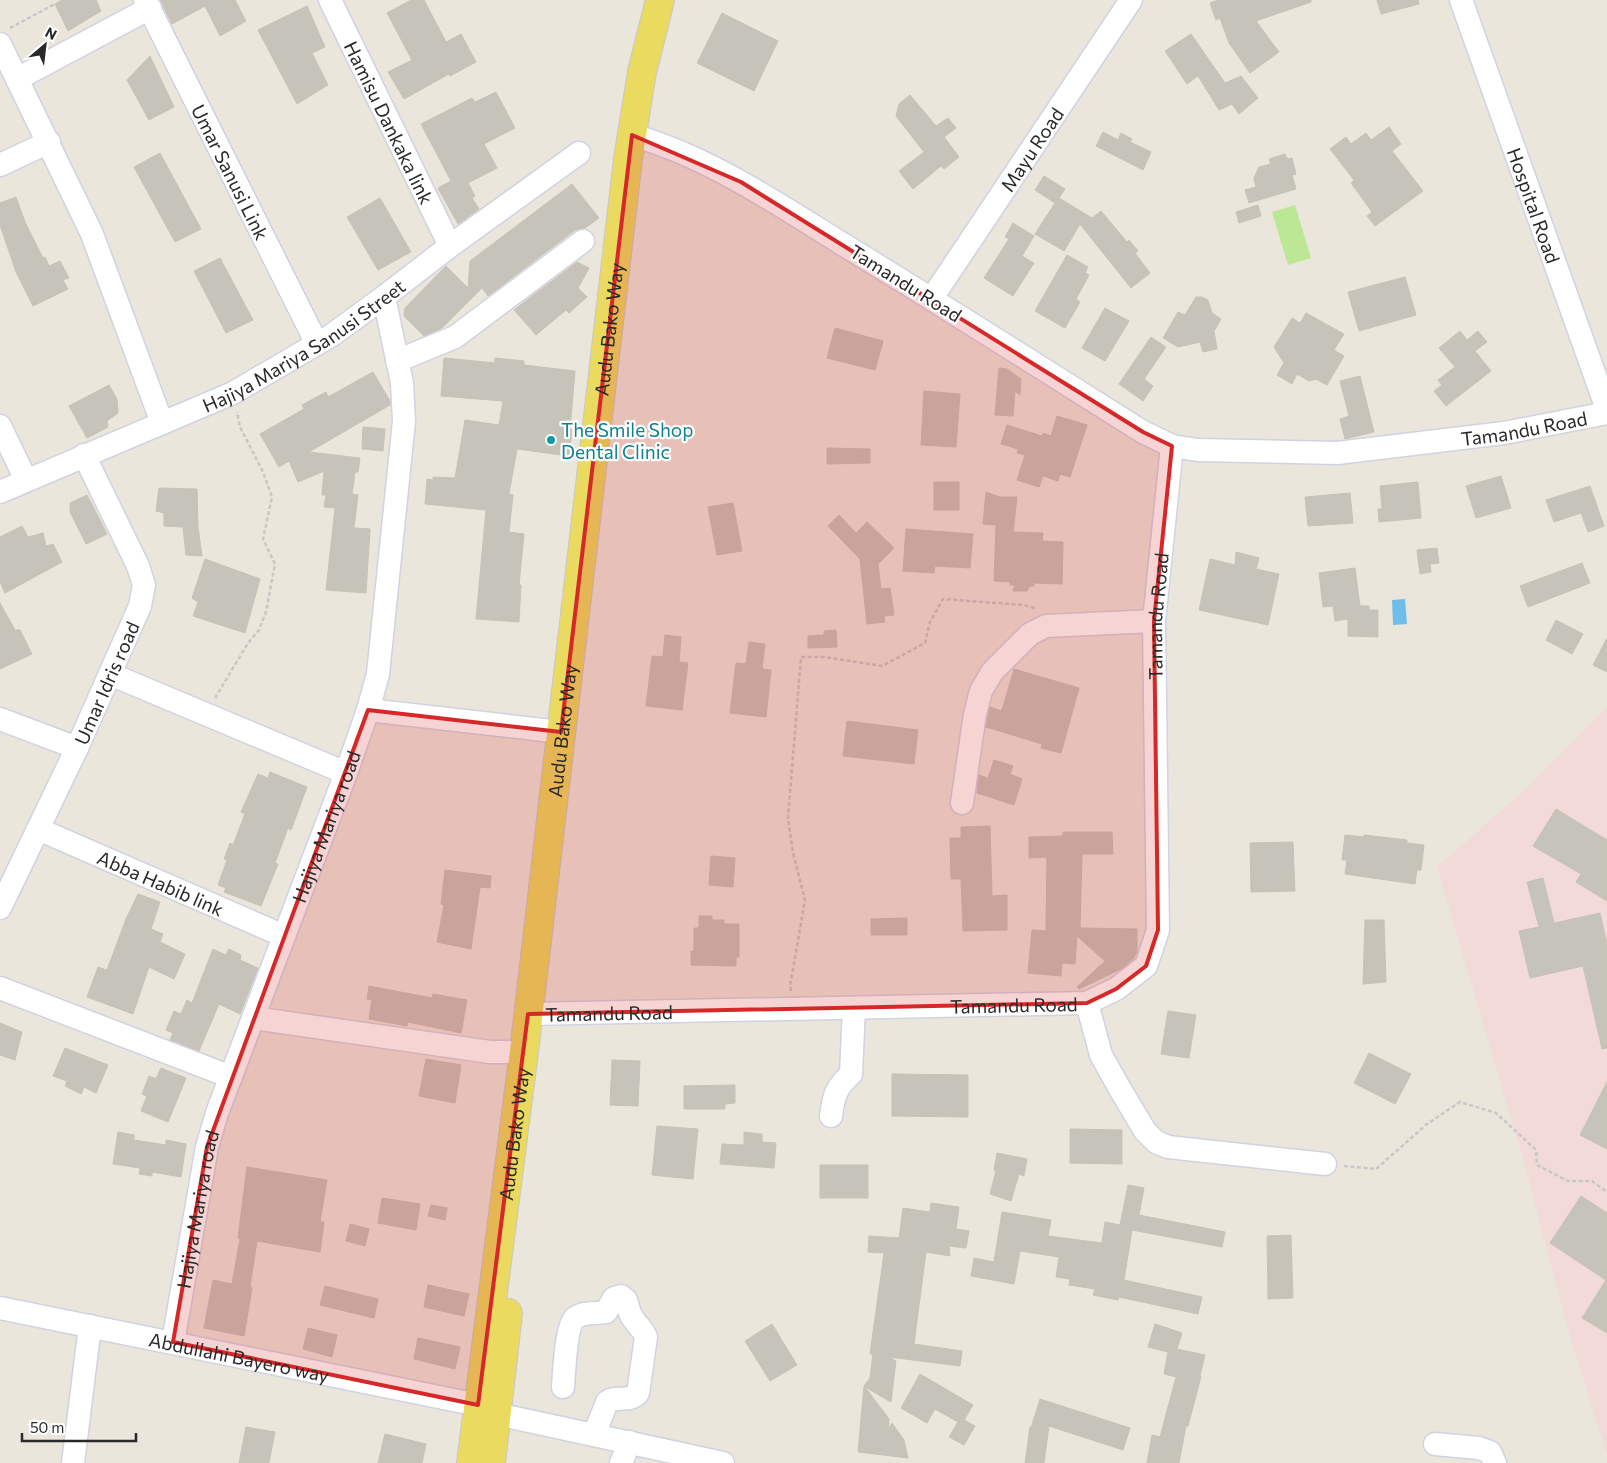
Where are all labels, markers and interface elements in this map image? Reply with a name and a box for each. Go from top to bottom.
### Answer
north arrow [20,20,70,70]
text: N [43,23,60,43]
street label: Hamisu Dankaka link [340,37,439,207]
street label: Umar Sanusi Link [187,100,274,243]
street label: Mayu Road [995,103,1068,196]
street label: Hospital Road [1503,145,1565,266]
street label: Tamandu Road [846,239,966,327]
street label: Audu Bako Way [589,261,627,397]
street label: Hajiya Mariya Sanusi Street [199,274,409,416]
street label: Tamandu Road [1460,406,1589,450]
place label: The Smile Shop Dental Clinic [561,418,693,463]
marker: The Smile Shop Dental Clinic [545,434,557,446]
street label: Tamandu Road [1142,552,1172,680]
street label: Umar Idris road [69,618,143,748]
street label: Audu Bako Way [542,663,581,798]
street label: Hajiya Mariya road [287,747,364,905]
street label: Abba Habib link [94,845,228,920]
street label: Tamandu Road [950,992,1078,1017]
street label: Tamandu Road [545,1000,673,1025]
street label: Audu Bako Way [493,1066,533,1202]
street label: Hajiya Mariya road [171,1127,223,1290]
street label: Abdullahi Bayero way [147,1327,331,1386]
scale bar [22,1410,136,1442]
text: 50 m [30,1418,64,1436]

